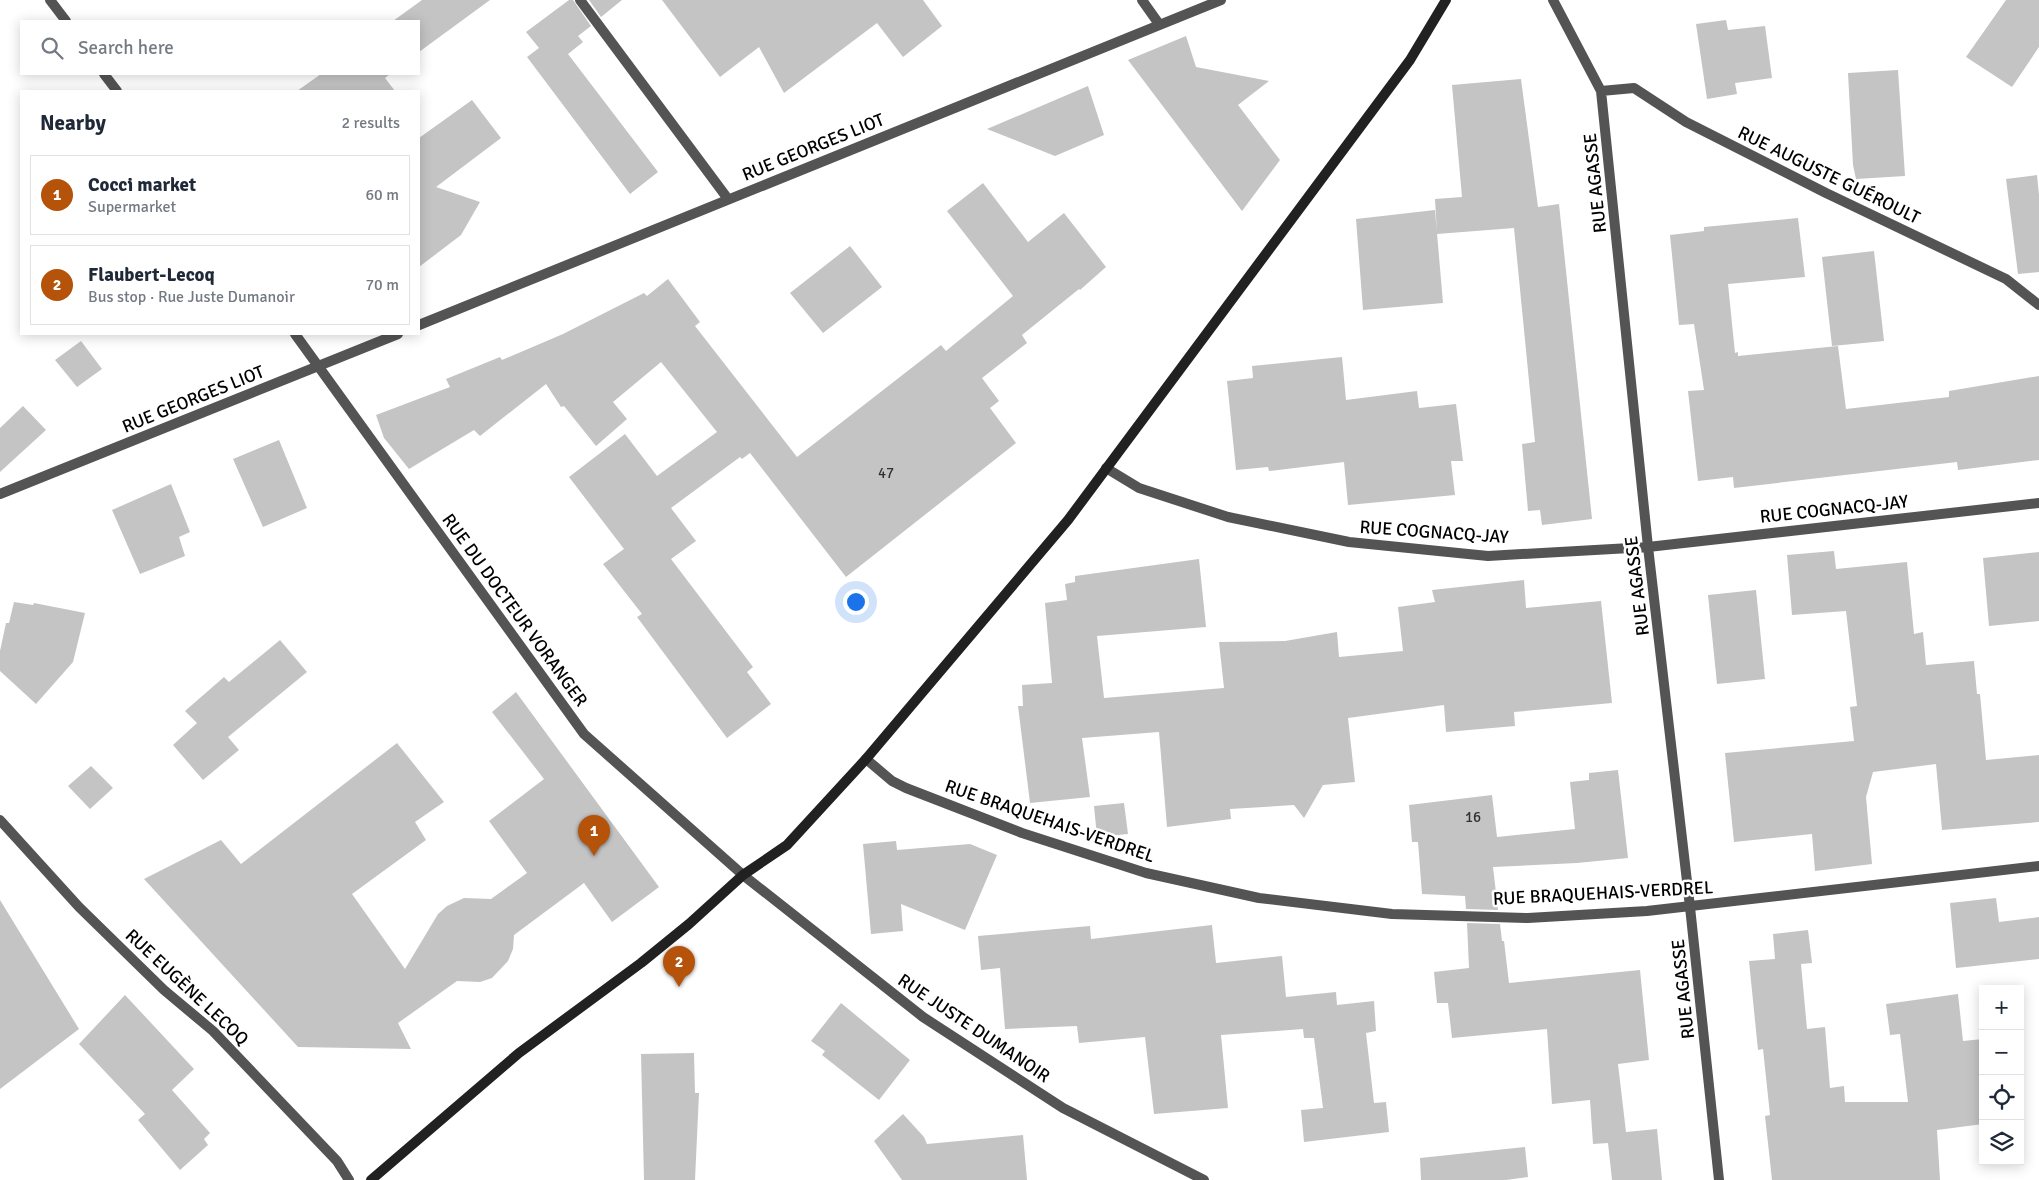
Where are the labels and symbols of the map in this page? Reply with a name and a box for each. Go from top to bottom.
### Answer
street label: RUE GEORGES LIOT [739,108,887,186]
street label: RUE AUGUSTE GUÉROULT [1734,121,1924,229]
street label: RUE AGASSE [1579,132,1611,234]
street label: RUE GEORGES LIOT [119,360,267,438]
house number: 47 [878,464,894,482]
street label: RUE COGNACQ-JAY [1759,490,1909,528]
street label: RUE DU DOCTEUR VORANGER [438,509,593,711]
street label: RUE COGNACQ-JAY [1359,516,1509,548]
street label: RUE AGASSE [1620,535,1654,637]
your location [843,589,869,615]
street label: RUE BRAQUEHAIS-VERDREL [942,775,1158,867]
house number: 16 [1465,808,1481,826]
pin: 1 [578,815,610,856]
street label: RUE BRAQUEHAIS-VERDREL [1492,876,1714,910]
street label: RUE EUGÈNE LECOQ [121,924,253,1050]
street label: RUE AGASSE [1667,938,1699,1040]
pin: 2 [663,946,695,987]
street label: RUE JUSTE DUMANOIR [894,969,1054,1087]

